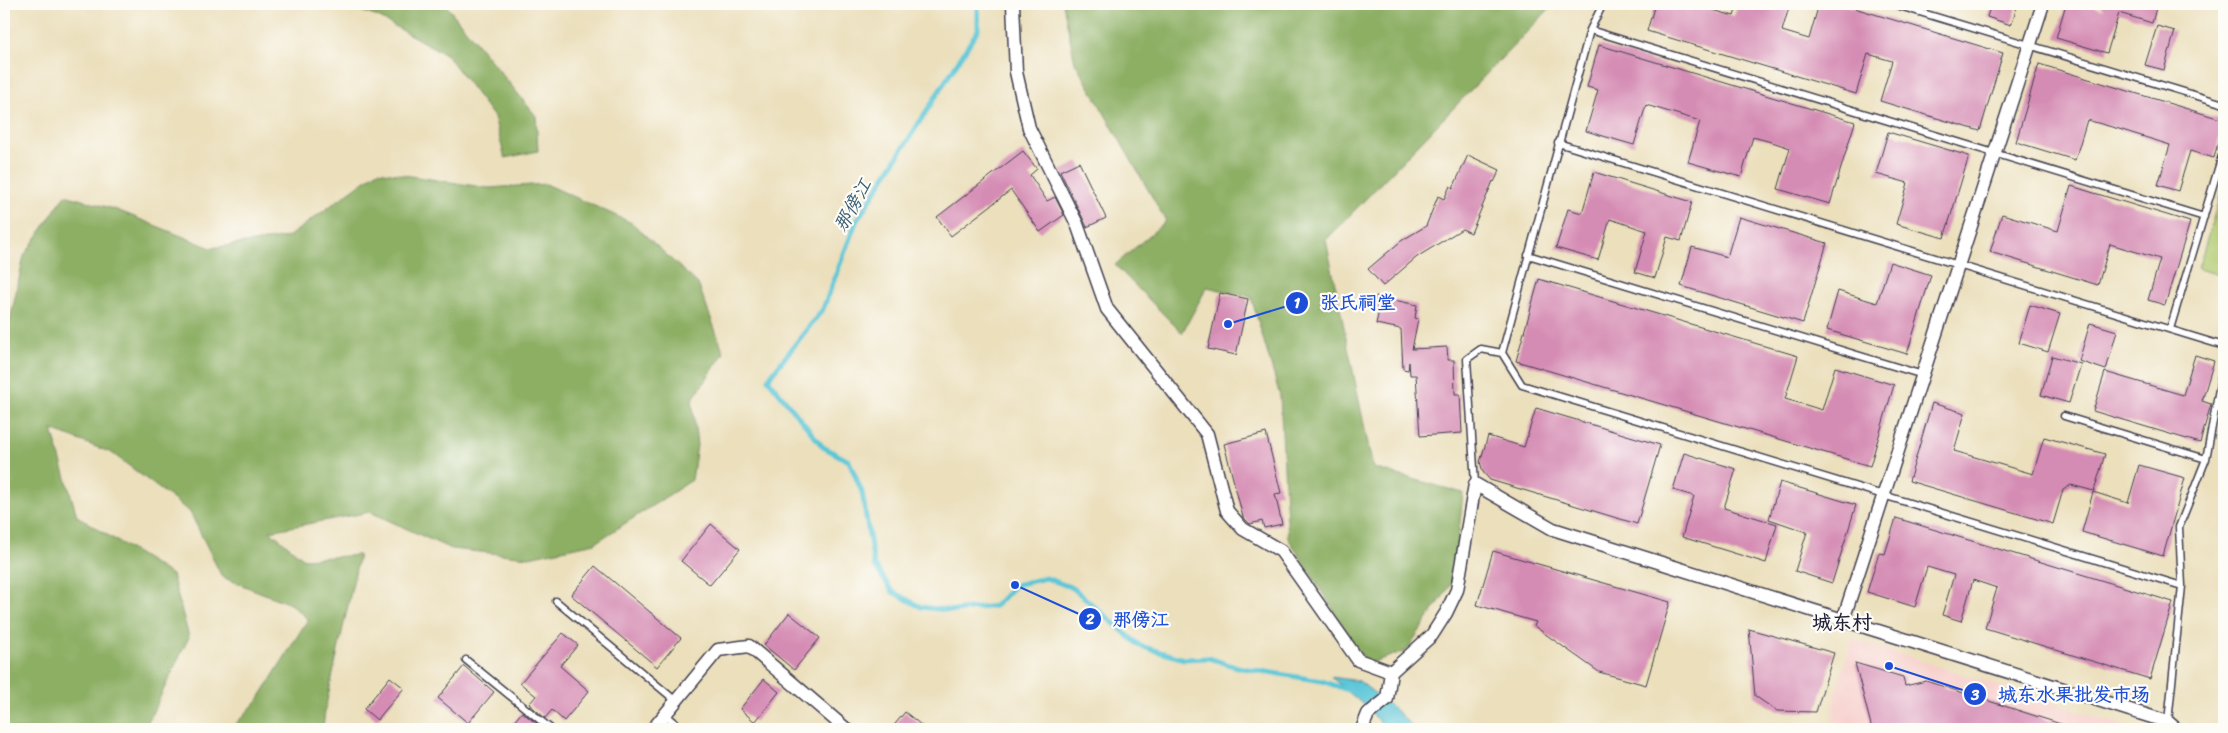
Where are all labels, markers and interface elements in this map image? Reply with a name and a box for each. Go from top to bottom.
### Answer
water label: 那傍江 [824,171,881,238]
callout: 张氏祠堂 [1285,286,1406,320]
text: 张氏祠堂 [1320,286,1396,319]
text: 1 [1294,290,1301,316]
callout: 那傍江 [1078,602,1180,636]
text: 那傍江 [1112,603,1170,636]
district label: 城东村 [1812,605,1872,640]
text: 2 [1085,606,1095,632]
callout: 城东水果批发市场 [1963,677,2160,711]
text: 城东水果批发市场 [1998,678,2150,711]
text: 3 [1970,682,1980,708]

